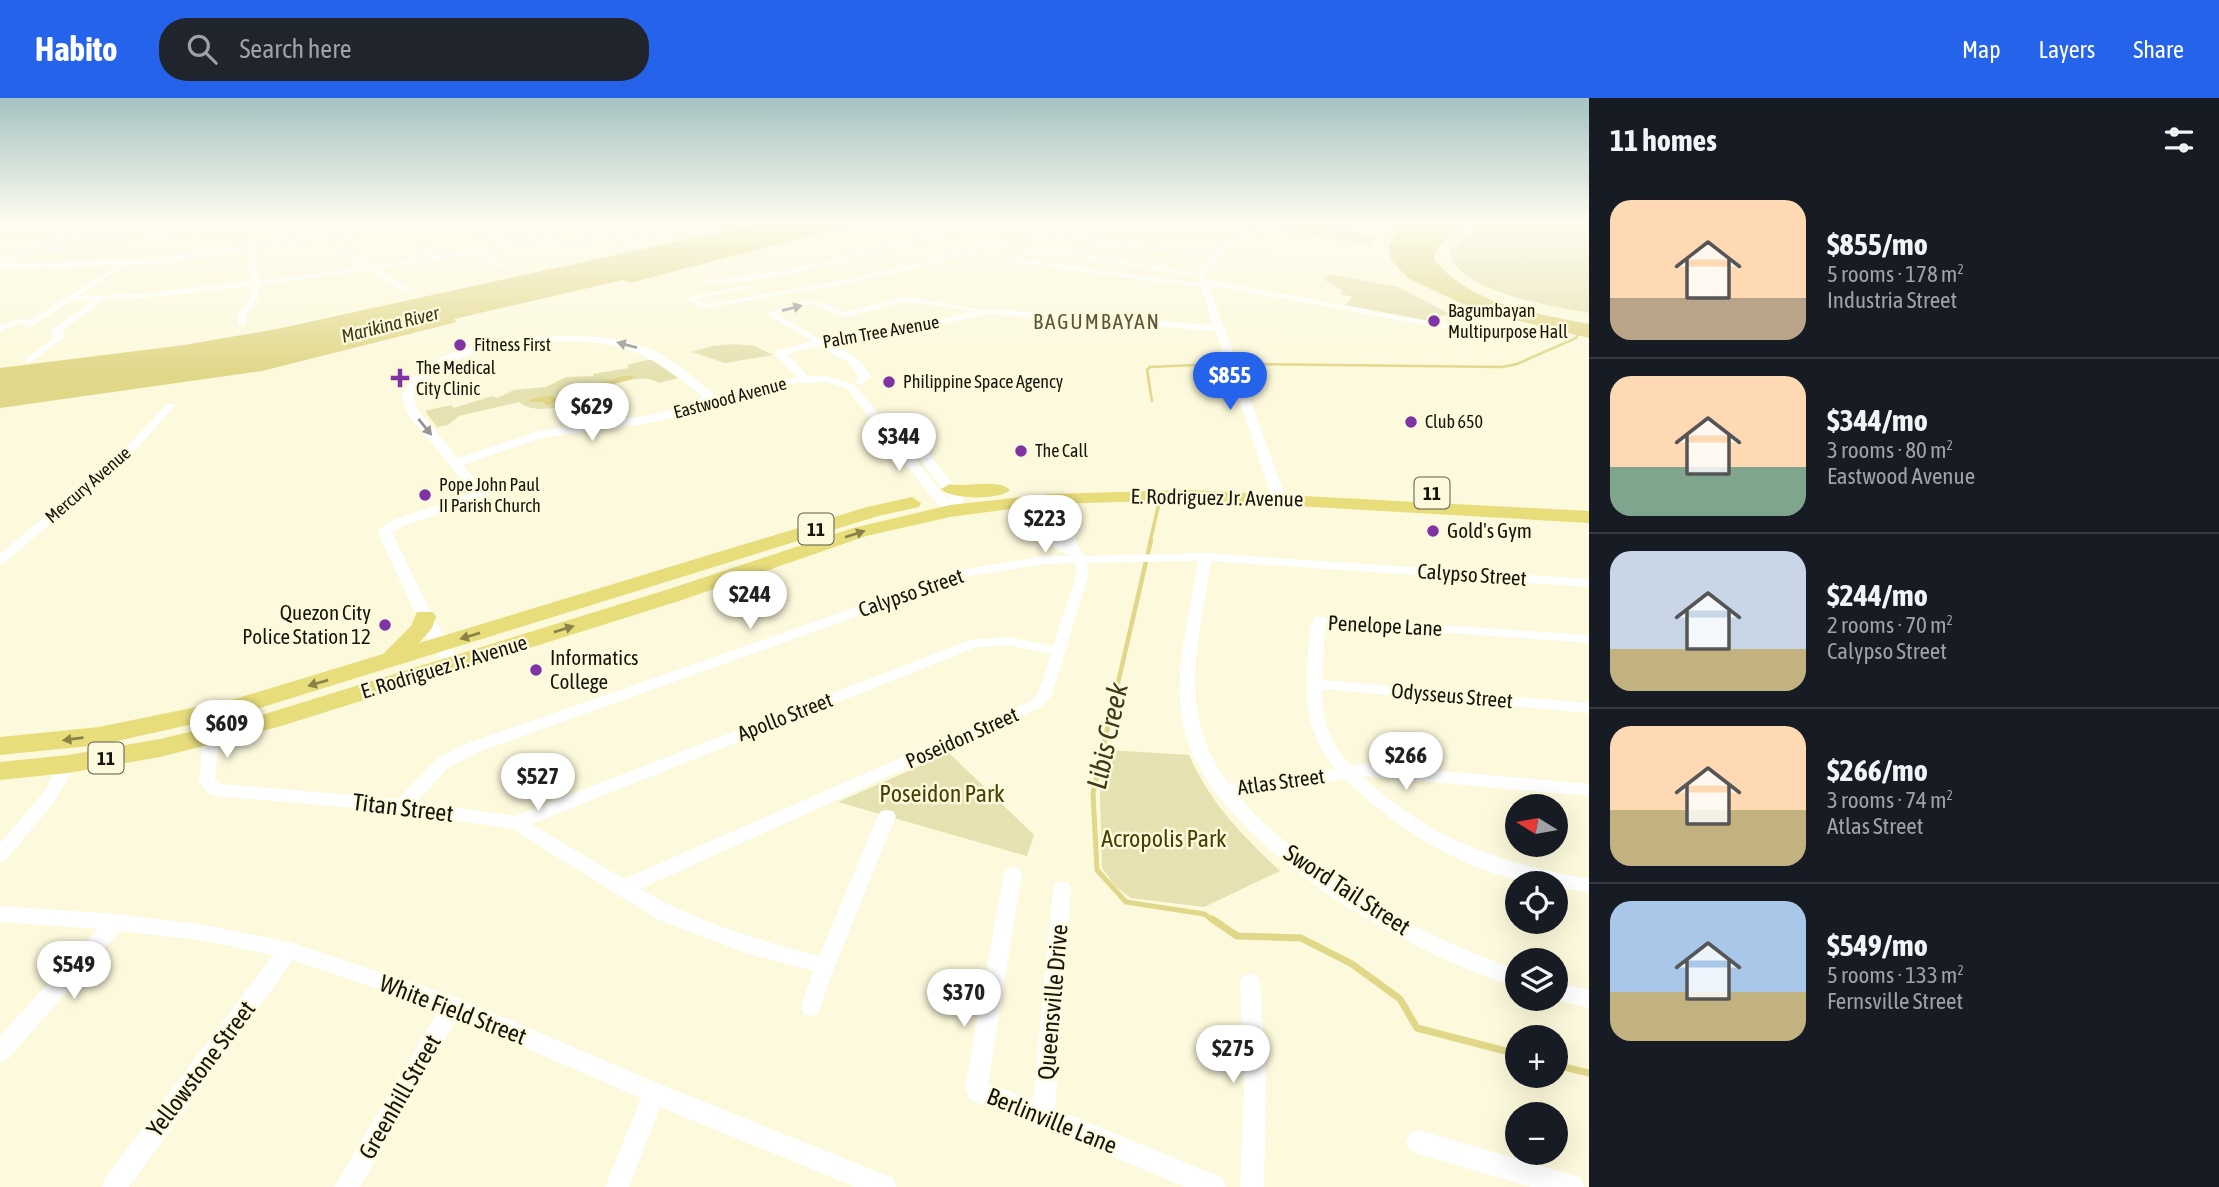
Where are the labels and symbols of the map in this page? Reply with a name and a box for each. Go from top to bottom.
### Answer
place label: Bagumbayan Multipurpose Hall [1448,300,1568,342]
water label: Marikina River [339,301,443,347]
one-way arrow [782,302,804,313]
district label: BAGUMBAYAN [1033,309,1161,333]
street label: Palm Tree Avenue [821,311,941,352]
marker: Bagumbayan Multipurpose Hall [1426,313,1442,329]
place label: Fitness First [474,334,551,355]
marker: Fitness First [452,337,468,353]
one-way arrow [616,339,638,350]
pin: $855 [1189,352,1271,412]
place label: The Medical City Clinic [416,357,496,399]
marker: The Medical City Clinic [390,368,410,388]
place label: Philippine Space Agency [903,371,1063,392]
street label: Eastwood Avenue [671,372,789,423]
marker: Philippine Space Agency [881,374,897,390]
pin: $629 [551,384,633,443]
place label: Club 650 [1425,411,1483,432]
pin: $344 [858,414,940,473]
marker: Club 650 [1403,414,1419,430]
one-way arrow [418,417,433,435]
place label: The Call [1035,440,1088,461]
street label: Mercury Avenue [41,442,135,527]
marker: The Call [1013,443,1029,459]
place label: Pope John Paul II Parish Church [439,474,541,516]
road number: 11 [1414,478,1450,508]
street label: E. Rodriguez Jr. Avenue [1130,483,1304,511]
marker: Pope John Paul II Parish Church [417,487,433,503]
pin: $223 [1004,496,1086,555]
road number: 11 [798,514,834,544]
place label: Gold's Gym [1447,518,1532,542]
marker: Gold's Gym [1425,523,1441,539]
one-way arrow [844,529,865,539]
street label: Calypso Street [1417,558,1527,590]
street label: Calypso Street [855,563,966,621]
pin: $244 [709,572,791,631]
place label: Quezon City Police Station 12 [242,600,371,648]
street label: Penelope Lane [1327,610,1443,640]
marker: Quezon City Police Station 12 [377,617,393,633]
one-way arrow [554,624,575,634]
street label: E. Rodriguez Jr. Avenue [358,629,530,703]
one-way arrow [459,631,480,642]
place label: Informatics College [550,645,638,693]
marker: Informatics College [528,662,544,678]
one-way arrow [308,678,329,688]
street label: Odysseus Street [1390,678,1514,712]
water label: Libis Creek [1080,679,1134,792]
street label: Apollo Street [734,687,836,745]
pin: $609 [186,700,268,760]
street label: Poseidon Street [902,702,1022,773]
pin: $266 [1365,732,1447,792]
one-way arrow [62,734,84,745]
road number: 11 [88,743,124,774]
pin: $527 [497,754,579,813]
street label: Atlas Street [1236,763,1326,799]
park label: Poseidon Park [879,780,1005,807]
street label: Titan Street [351,788,455,827]
north arrow [1505,794,1568,858]
park label: Acropolis Park [1101,825,1227,852]
street label: Sword Tail Street [1279,839,1415,940]
street label: Queensville Drive [1032,923,1073,1081]
pin: $549 [33,942,115,1001]
street label: White Field Street [376,969,530,1050]
pin: $370 [923,970,1005,1029]
street label: Yellowstone Street [141,995,260,1142]
pin: $275 [1192,1026,1274,1085]
street label: Greenhill Street [353,1030,446,1164]
street label: Berlinville Lane [983,1082,1121,1159]

